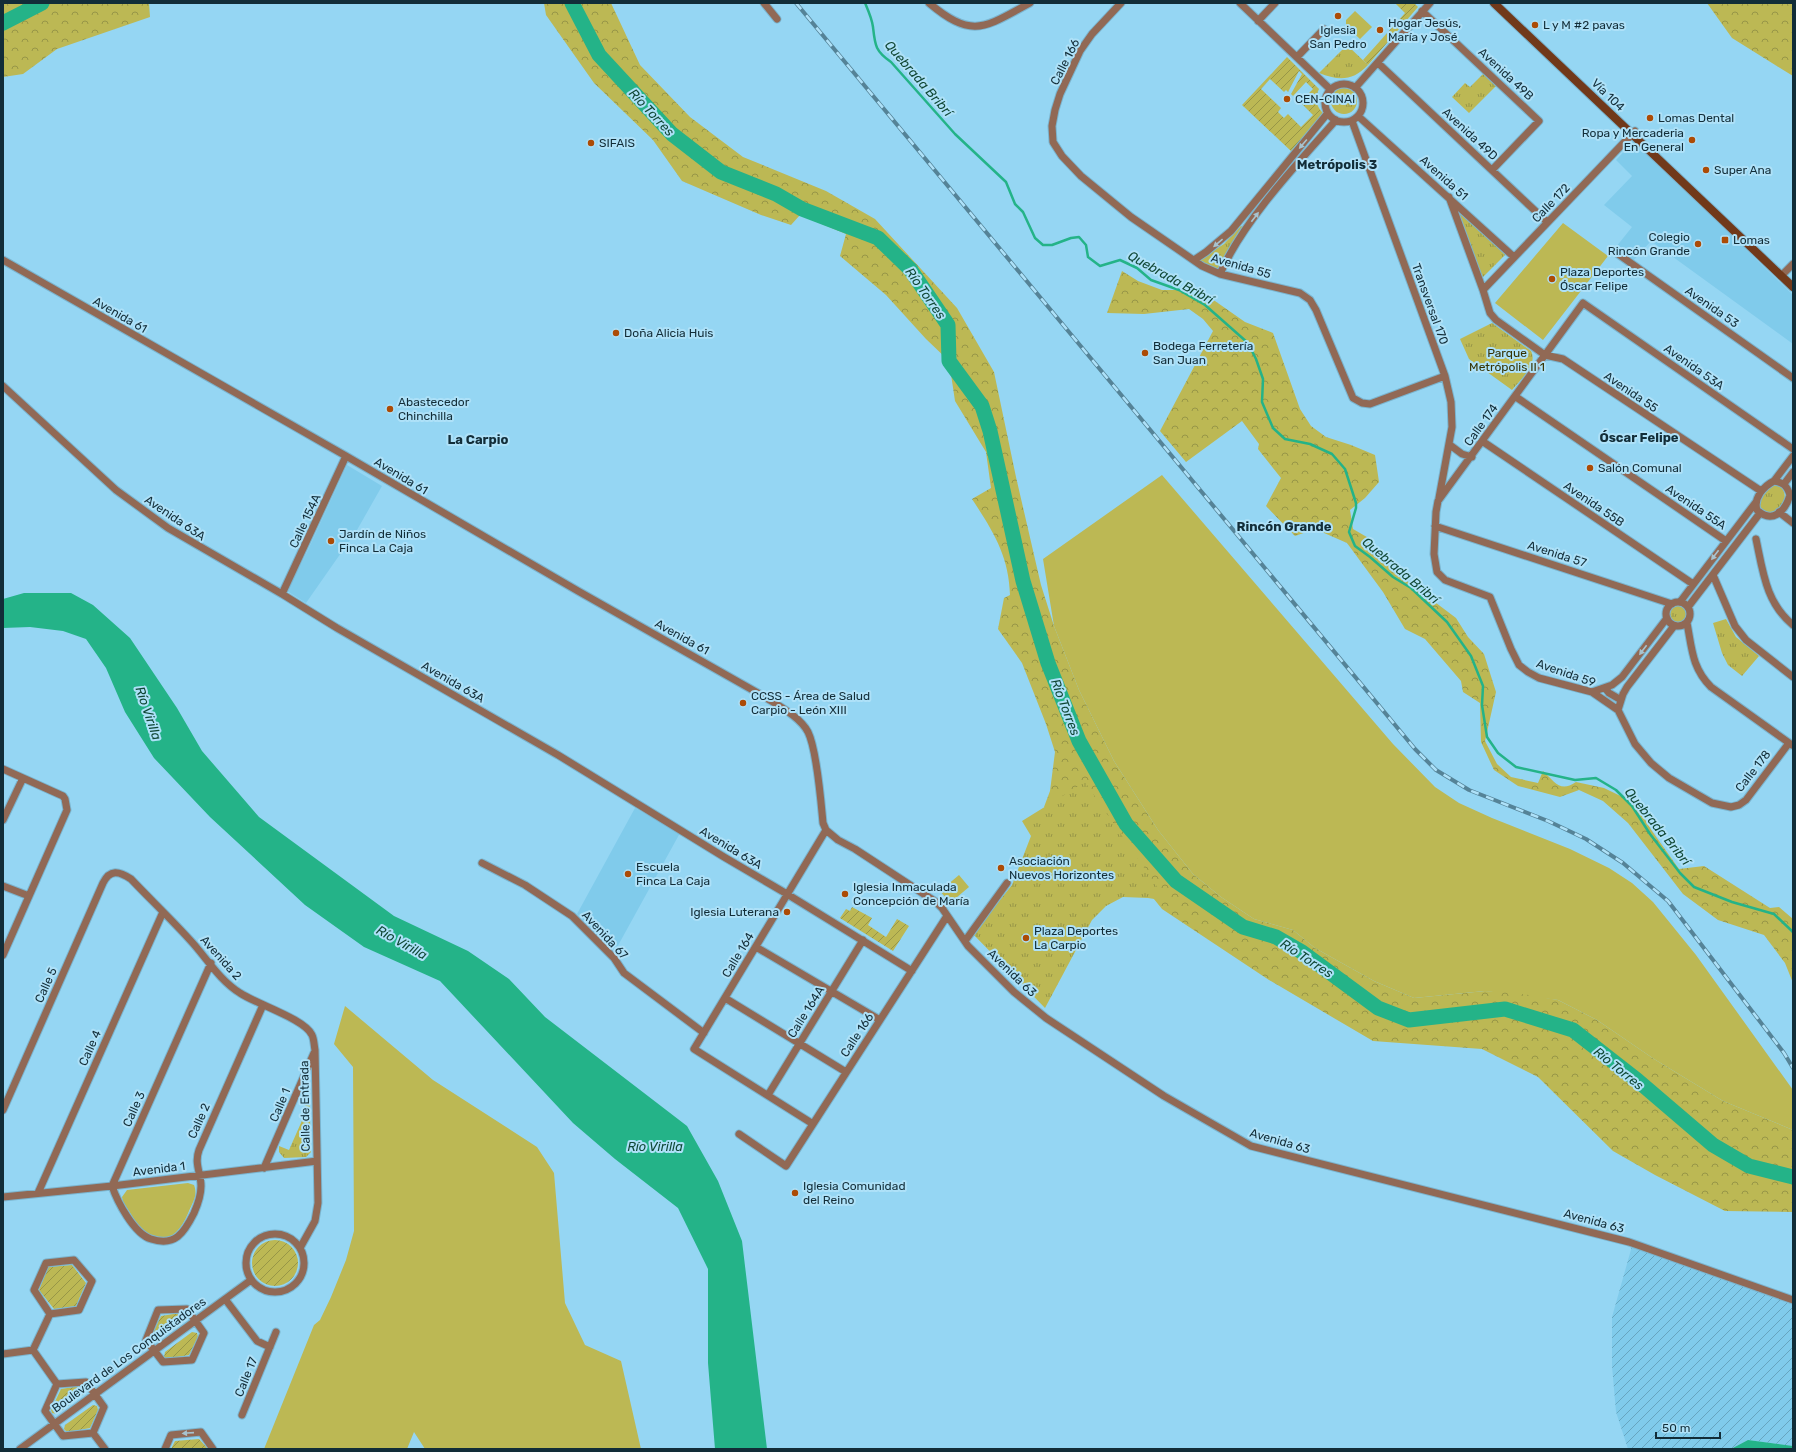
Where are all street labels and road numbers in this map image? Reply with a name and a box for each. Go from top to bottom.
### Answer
street label: Calle 166 [1047,37,1083,87]
street label: Avenida 49B [1476,45,1536,103]
street label: Vía 104 [1589,76,1628,114]
street label: Avenida 49D [1439,105,1501,163]
street label: Avenida 51 [1417,153,1471,203]
street label: Calle 172 [1529,181,1573,225]
street label: Avenida 55 [1209,251,1273,281]
street label: Transversal 170 [1409,261,1451,347]
street label: Avenida 53 [1683,283,1741,331]
street label: Avenida 61 [91,294,149,336]
street label: Avenida 53A [1661,341,1727,393]
street label: Avenida 55 [1601,369,1661,415]
street label: Calle 174 [1461,401,1501,449]
street label: Avenida 61 [372,455,430,497]
street label: Avenida 55B [1561,479,1627,529]
street label: Avenida 55A [1663,482,1729,532]
street label: Calle 154A [286,492,324,550]
street label: Avenida 63A [142,493,208,543]
street label: Avenida 57 [1526,538,1588,570]
street label: Avenida 61 [652,616,712,658]
street label: Avenida 59 [1534,656,1598,690]
street label: Avenida 63A [419,658,487,706]
street label: Calle 178 [1732,747,1774,795]
street label: Avenida 63A [697,824,765,872]
street label: Avenida 67 [579,908,631,962]
street label: Calle 164 [719,930,757,980]
street label: Avenida 2 [197,933,245,983]
street label: Avenida 63 [985,946,1039,1000]
street label: Calle 5 [32,965,60,1005]
street label: Calle 164A [785,984,827,1040]
street label: Calle 166 [838,1010,876,1060]
street label: Calle 4 [76,1027,104,1068]
street label: Calle de Entrada [297,1060,313,1152]
street label: Calle 1 [267,1086,293,1124]
street label: Calle 3 [120,1089,148,1129]
street label: Calle 2 [185,1101,213,1141]
street label: Avenida 63 [1248,1126,1312,1156]
street label: Avenida 1 [132,1159,186,1179]
street label: Avenida 63 [1562,1206,1626,1236]
street label: Boulevard de Los Conquistadores [49,1294,209,1416]
street label: Calle 17 [232,1355,260,1399]

